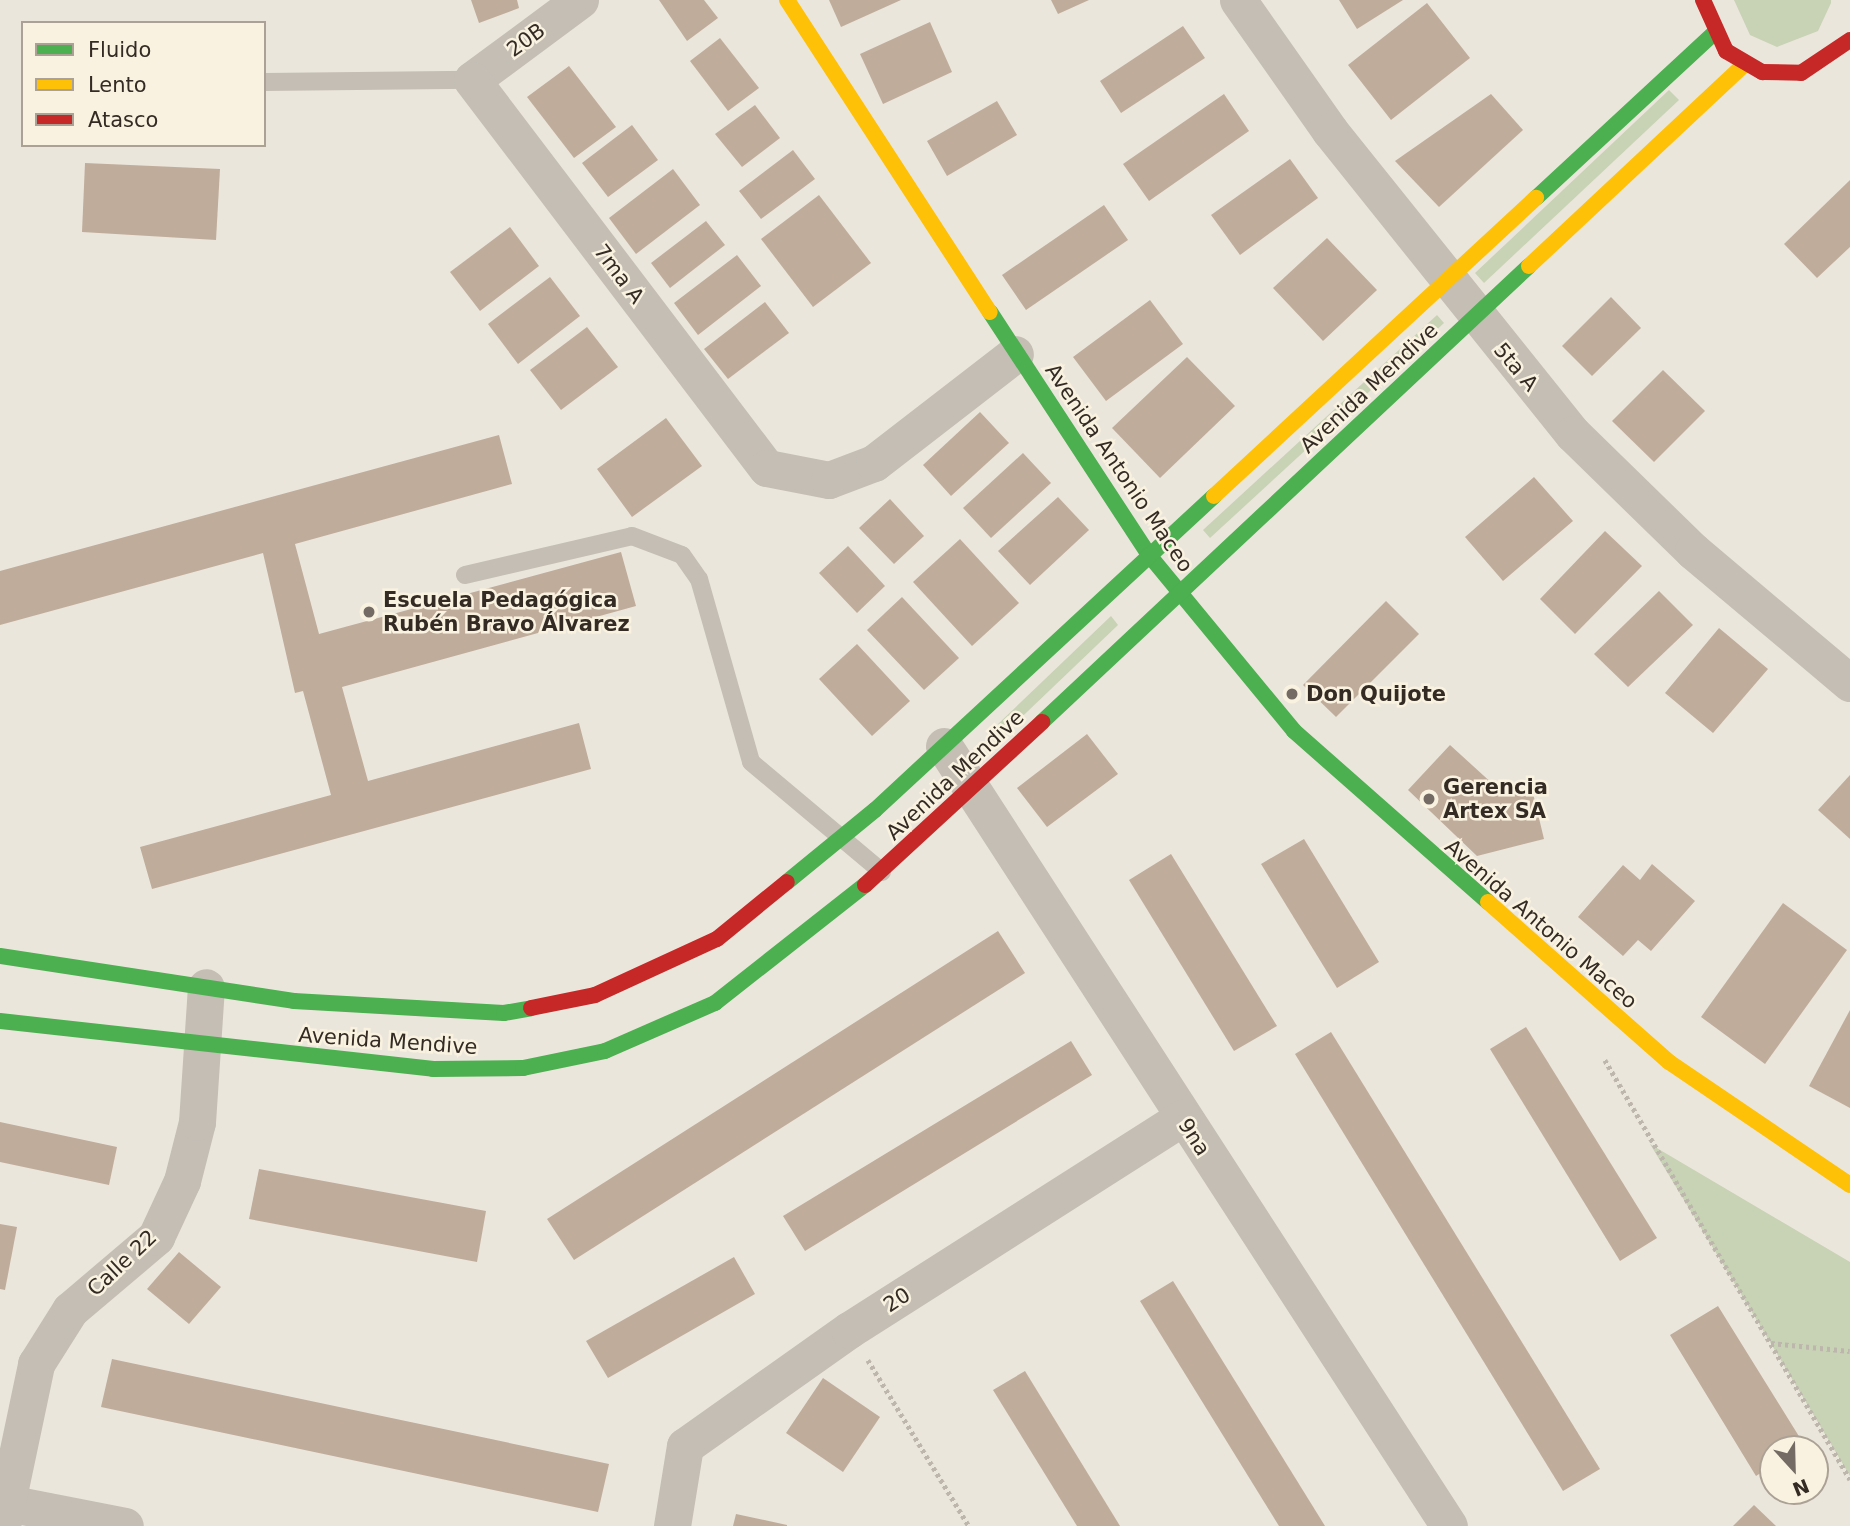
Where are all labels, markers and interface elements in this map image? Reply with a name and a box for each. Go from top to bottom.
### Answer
street label: 20B [502,18,550,62]
legend [21,21,266,147]
text: Fluido [88,38,151,62]
text: Lento [88,73,147,97]
text: Atasco [88,108,158,132]
street label: 7ma A [589,239,649,309]
street label: Avenida Mendive [1295,318,1443,458]
street label: 5ta A [1489,338,1543,396]
street label: Avenida Antonio Maceo [1040,359,1198,577]
place label: Escuela Pedagógica Rubén Bravo Álvarez [383,587,630,637]
marker: Escuela Pedagógica Rubén Bravo Álvarez [361,604,377,620]
place label: Don Quijote [1306,681,1446,707]
marker: Don Quijote [1284,686,1300,702]
street label: Avenida Mendive [881,705,1029,845]
place label: Gerencia Artex SA [1443,774,1548,824]
marker: Gerencia Artex SA [1421,791,1437,807]
street label: Avenida Antonio Maceo [1440,834,1642,1014]
street label: Avenida Mendive [298,1022,478,1060]
street label: 9na [1173,1114,1215,1160]
street label: Calle 22 [82,1225,162,1301]
street label: 20 [879,1282,915,1318]
north arrow [1759,1435,1829,1505]
text: N [1790,1474,1813,1501]

